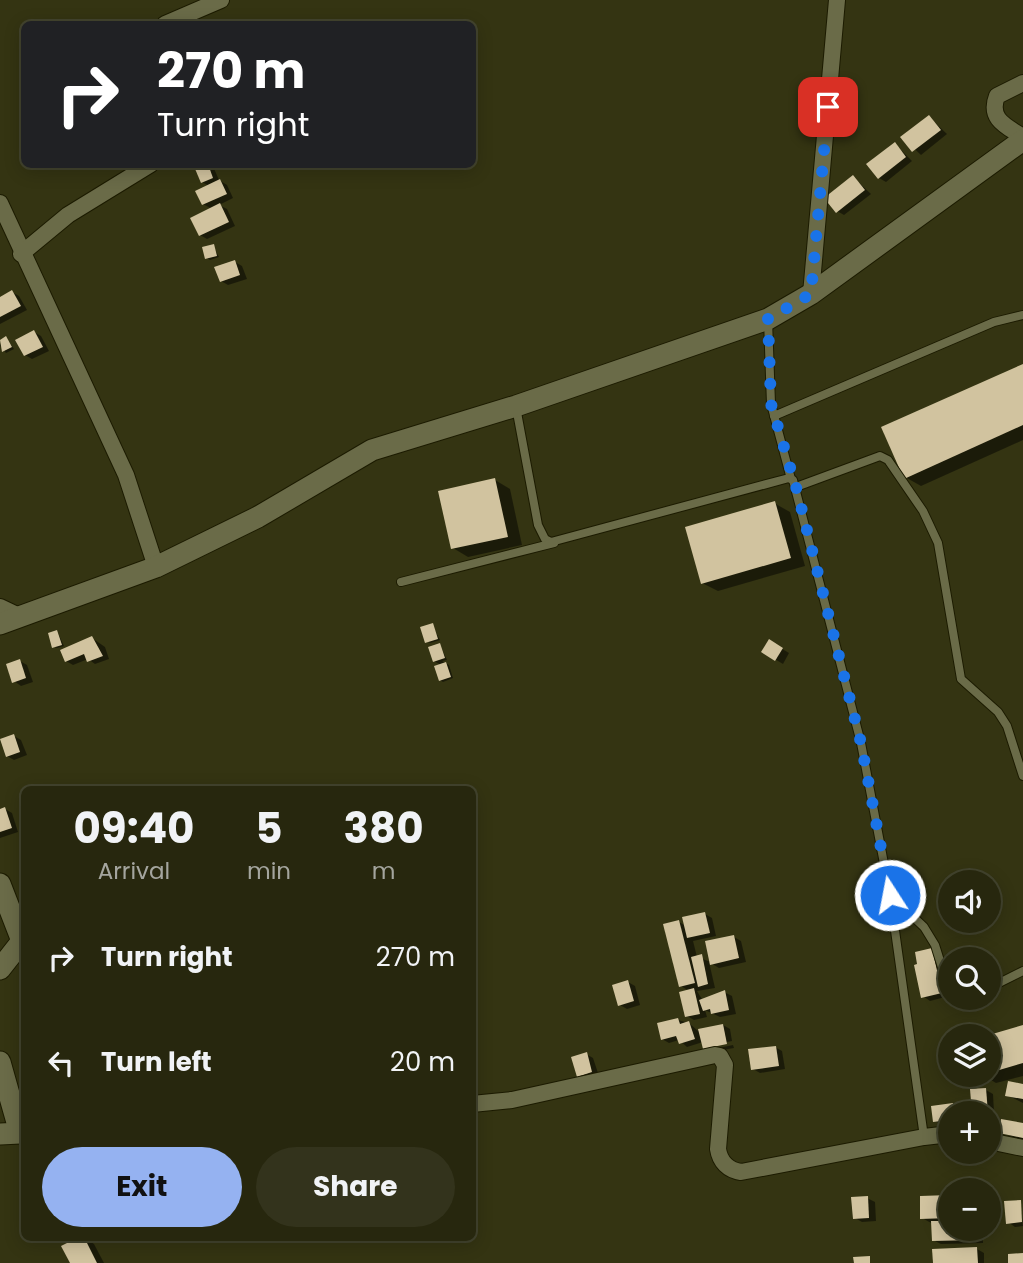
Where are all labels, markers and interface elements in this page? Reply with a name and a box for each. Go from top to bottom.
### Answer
text: 270 m [157,37,305,105]
icon: right [42,49,133,140]
pin [798,77,858,137]
icon: arrive [809,88,847,126]
text: Turn right [157,102,309,147]
text: 09:40 [73,799,194,858]
text: 5 [255,799,283,858]
text: 380 [344,799,424,858]
text: Arrival [98,855,170,887]
text: min [247,855,291,887]
text: m [372,855,395,887]
position arrow [853,858,927,932]
map controls [938,870,1001,1241]
button: sound [938,870,1001,933]
icon: right [42,939,80,977]
text: Turn right [101,939,233,975]
text: 270 m [376,939,455,975]
button: search [938,947,1001,1010]
button: layers [938,1024,1001,1087]
icon: left [42,1044,80,1082]
text: Turn left [101,1044,212,1080]
text: 20 m [390,1044,455,1080]
button: + [938,1101,1001,1164]
button: Exit [42,1147,242,1227]
button: Share [256,1147,455,1227]
button: − [938,1178,1001,1241]

